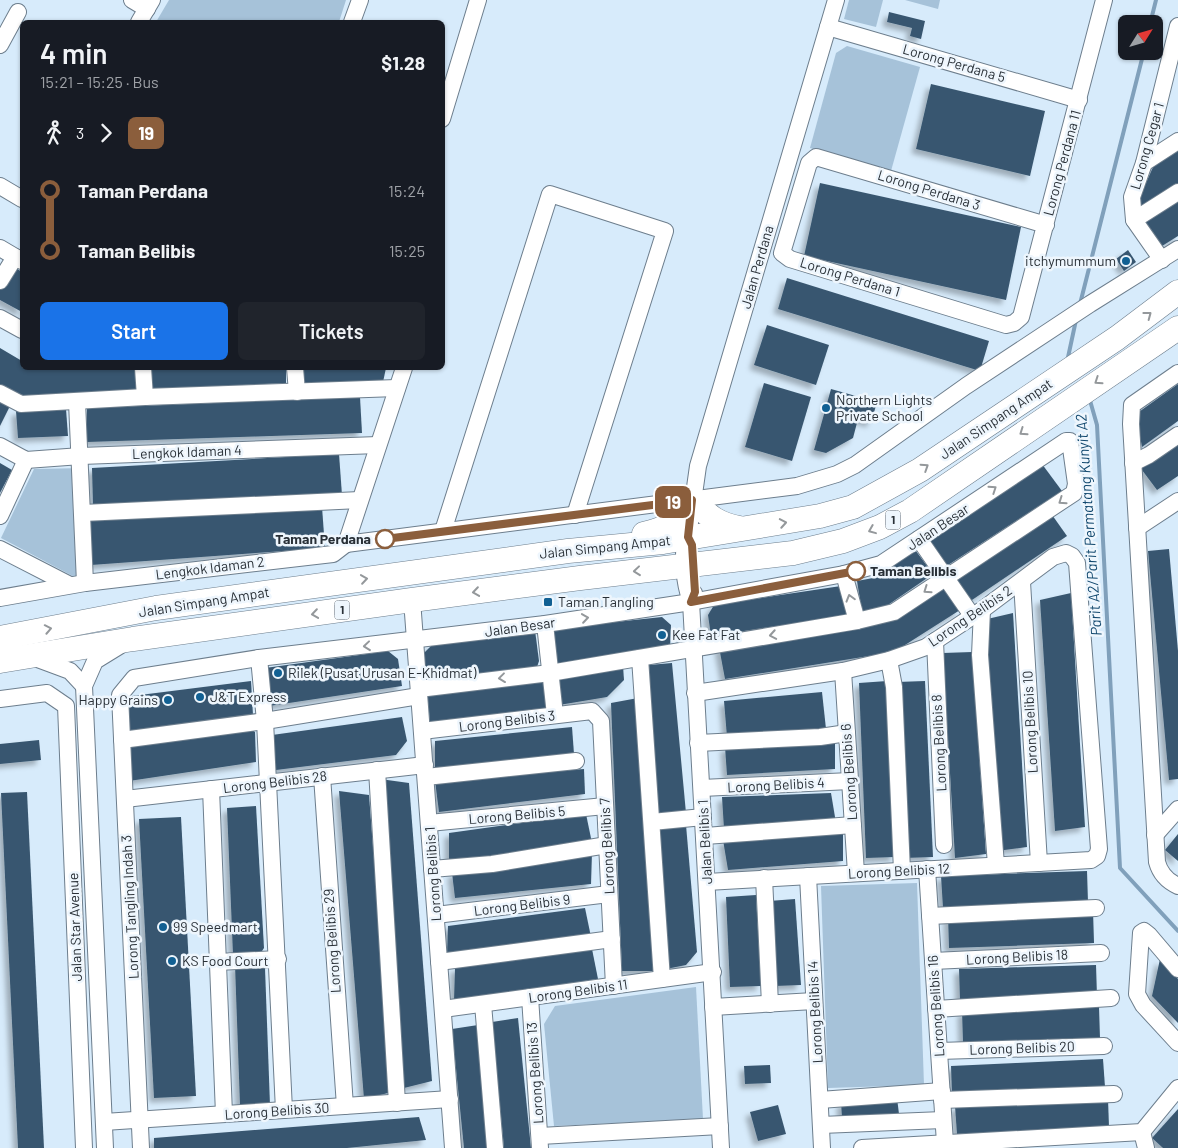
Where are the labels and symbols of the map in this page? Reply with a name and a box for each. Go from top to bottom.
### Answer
north arrow [1118,15,1162,60]
street label: Lorong Perdana 5 [901,40,1007,85]
street label: Lorong Cegar 1 [1126,101,1167,191]
street label: Lorong Perdana 11 [1039,108,1084,218]
street label: Lorong Perdana 3 [876,166,982,213]
street label: Jalan Perdana [736,223,777,311]
place label: itchymummum [1025,252,1116,269]
street label: Lorong Perdana 1 [798,253,902,300]
marker: itchymummum [1120,255,1132,267]
one-way arrow [1142,312,1151,320]
street label: Jalan Simpang Ampat [936,375,1055,463]
one-way arrow [1094,375,1103,384]
place label: Northern Lights Private School [836,391,932,424]
marker: Northern Lights Private School [820,402,832,414]
water label: Parit A2/Parit Permatang Kunyit A2 [1071,413,1105,637]
one-way arrow [1019,426,1029,435]
street label: Lengkok Idaman 4 [132,441,242,462]
one-way arrow [919,464,929,473]
line badge: 19 [650,486,696,518]
one-way arrow [988,486,997,496]
one-way arrow [1058,495,1068,504]
street label: Jalan Besar [904,500,972,554]
road number: 1 [886,510,900,530]
one-way arrow [779,518,787,528]
one-way arrow [868,524,877,534]
marker: Taman Perdana [375,529,395,549]
place label: Taman Perdana [275,530,371,547]
street label: Jalan Simpang Ampat [538,531,671,562]
street label: Lengkok Idaman 2 [154,552,265,583]
marker: Taman Belibis [846,561,866,581]
place label: Taman Belibis [870,562,956,579]
one-way arrow [633,565,641,576]
one-way arrow [360,574,368,585]
street label: Lorong Belibis 2 [925,581,1015,650]
street label: Jalan Simpang Ampat [137,583,270,620]
one-way arrow [923,584,932,593]
one-way arrow [471,586,479,597]
place label: Taman Tangling [558,593,654,610]
one-way arrow [846,594,856,602]
marker: Taman Tangling [542,596,554,608]
road number: 1 [334,600,350,620]
one-way arrow [310,608,318,619]
street label: Jalan Besar [484,613,556,640]
one-way arrow [581,613,589,624]
one-way arrow [43,624,52,635]
place label: Kee Fat Fat [672,626,740,643]
marker: Kee Fat Fat [656,629,668,641]
one-way arrow [769,630,777,640]
one-way arrow [363,640,371,651]
place label: Rilek (Pusat Urusan E-Khidmat) [288,664,477,681]
marker: Rilek (Pusat Urusan E-Khidmat) [272,667,284,679]
street label: Lorong Belibis 10 [1018,670,1041,774]
one-way arrow [497,672,505,683]
place label: J&T Express [210,688,287,705]
place label: Happy Grains [78,691,158,708]
marker: J&T Express [194,691,206,703]
marker: Happy Grains [162,694,174,706]
street label: Lorong Belibis 8 [927,694,950,792]
street label: Lorong Belibis 3 [458,706,556,735]
street label: Lorong Belibis 6 [837,723,860,821]
street label: Lorong Belibis 28 [222,767,328,796]
street label: Lorong Belibis 4 [727,773,825,796]
street label: Lorong Belibis 7 [595,797,618,895]
street label: Jalan Belibis 1 [694,799,715,885]
street label: Lorong Belibis 5 [468,802,566,827]
street label: Lorong Belibis 1 [421,826,444,922]
street label: Lorong Tangling Indah 3 [117,835,142,979]
street label: Lorong Belibis 12 [847,859,950,882]
street label: Jalan Star Avenue [64,872,85,982]
street label: Lorong Belibis 29 [319,888,344,994]
street label: Lorong Belibis 9 [473,890,571,919]
place label: 99 Speedmart [173,918,258,935]
marker: 99 Speedmart [157,921,169,933]
street label: Lorong Belibis 18 [966,945,1068,968]
place label: KS Food Court [182,952,269,969]
marker: KS Food Court [166,955,178,967]
street label: Lorong Belibis 16 [923,955,948,1057]
street label: Lorong Belibis 14 [803,960,826,1064]
street label: Lorong Belibis 11 [527,975,628,1006]
street label: Lorong Belibis 13 [522,1022,547,1124]
street label: Lorong Belibis 20 [969,1037,1075,1058]
street label: Lorong Belibis 30 [224,1098,330,1123]

